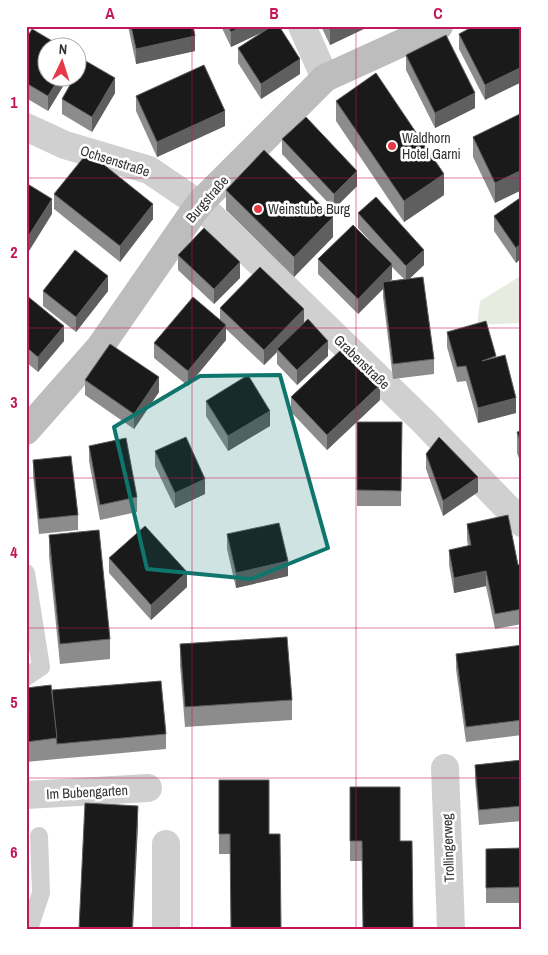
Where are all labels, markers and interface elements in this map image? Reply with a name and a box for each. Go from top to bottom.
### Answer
text: A [105,2,115,24]
text: B [269,2,279,24]
text: C [433,2,443,24]
north arrow [38,38,88,88]
text: N [58,40,68,58]
text: 1 [10,91,18,113]
place label: Waldhorn Hotel Garni [402,129,461,163]
marker: Waldhorn Hotel Garni [386,140,398,152]
street label: Ochsenstraße [78,141,152,181]
street label: Burgstraße [182,172,232,226]
place label: Weinstube Burg [268,200,351,218]
marker: Weinstube Burg [252,203,264,215]
text: 2 [10,241,18,263]
street label: Grabenstraße [330,331,394,393]
text: 3 [10,391,18,413]
text: 4 [10,541,18,563]
text: 5 [10,691,18,713]
street label: Im Bubengarten [46,781,128,803]
street label: Trollingerweg [438,813,458,883]
text: 6 [10,841,18,863]

